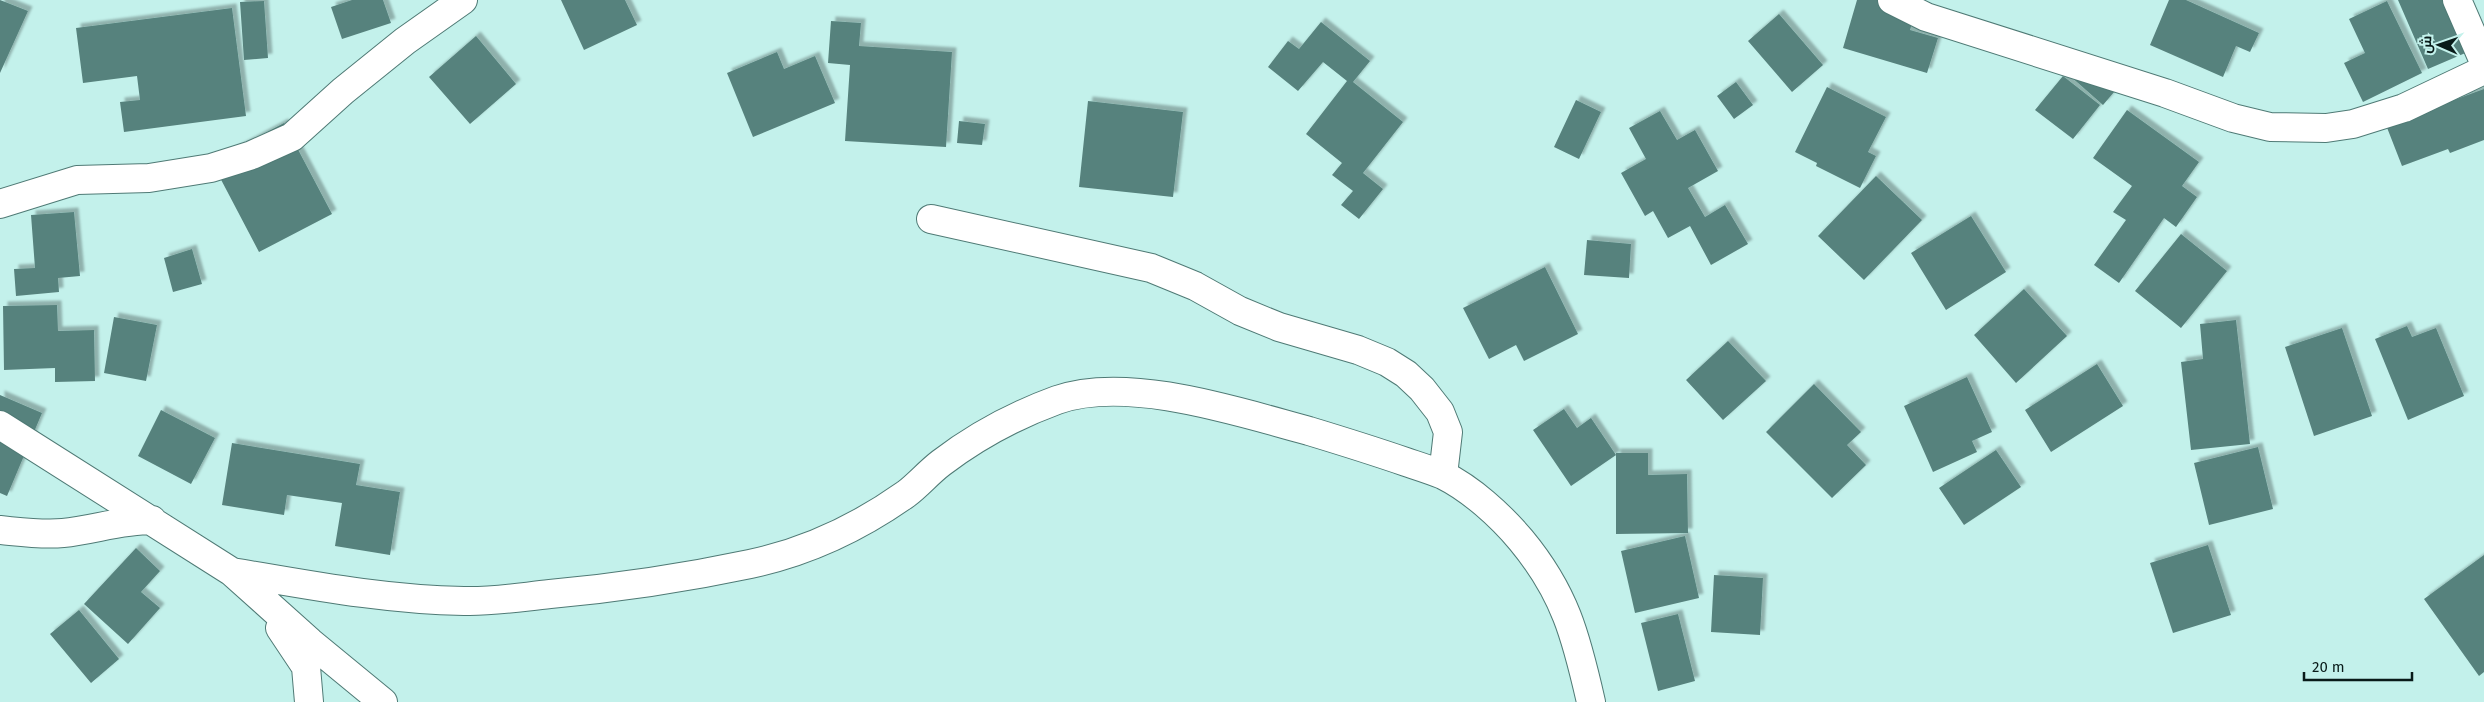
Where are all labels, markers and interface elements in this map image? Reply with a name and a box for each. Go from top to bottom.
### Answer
north arrow [2414,20,2464,70]
text: ش [2418,35,2435,54]
scale bar [2304,650,2412,682]
text: 20 m [2312,658,2345,676]

